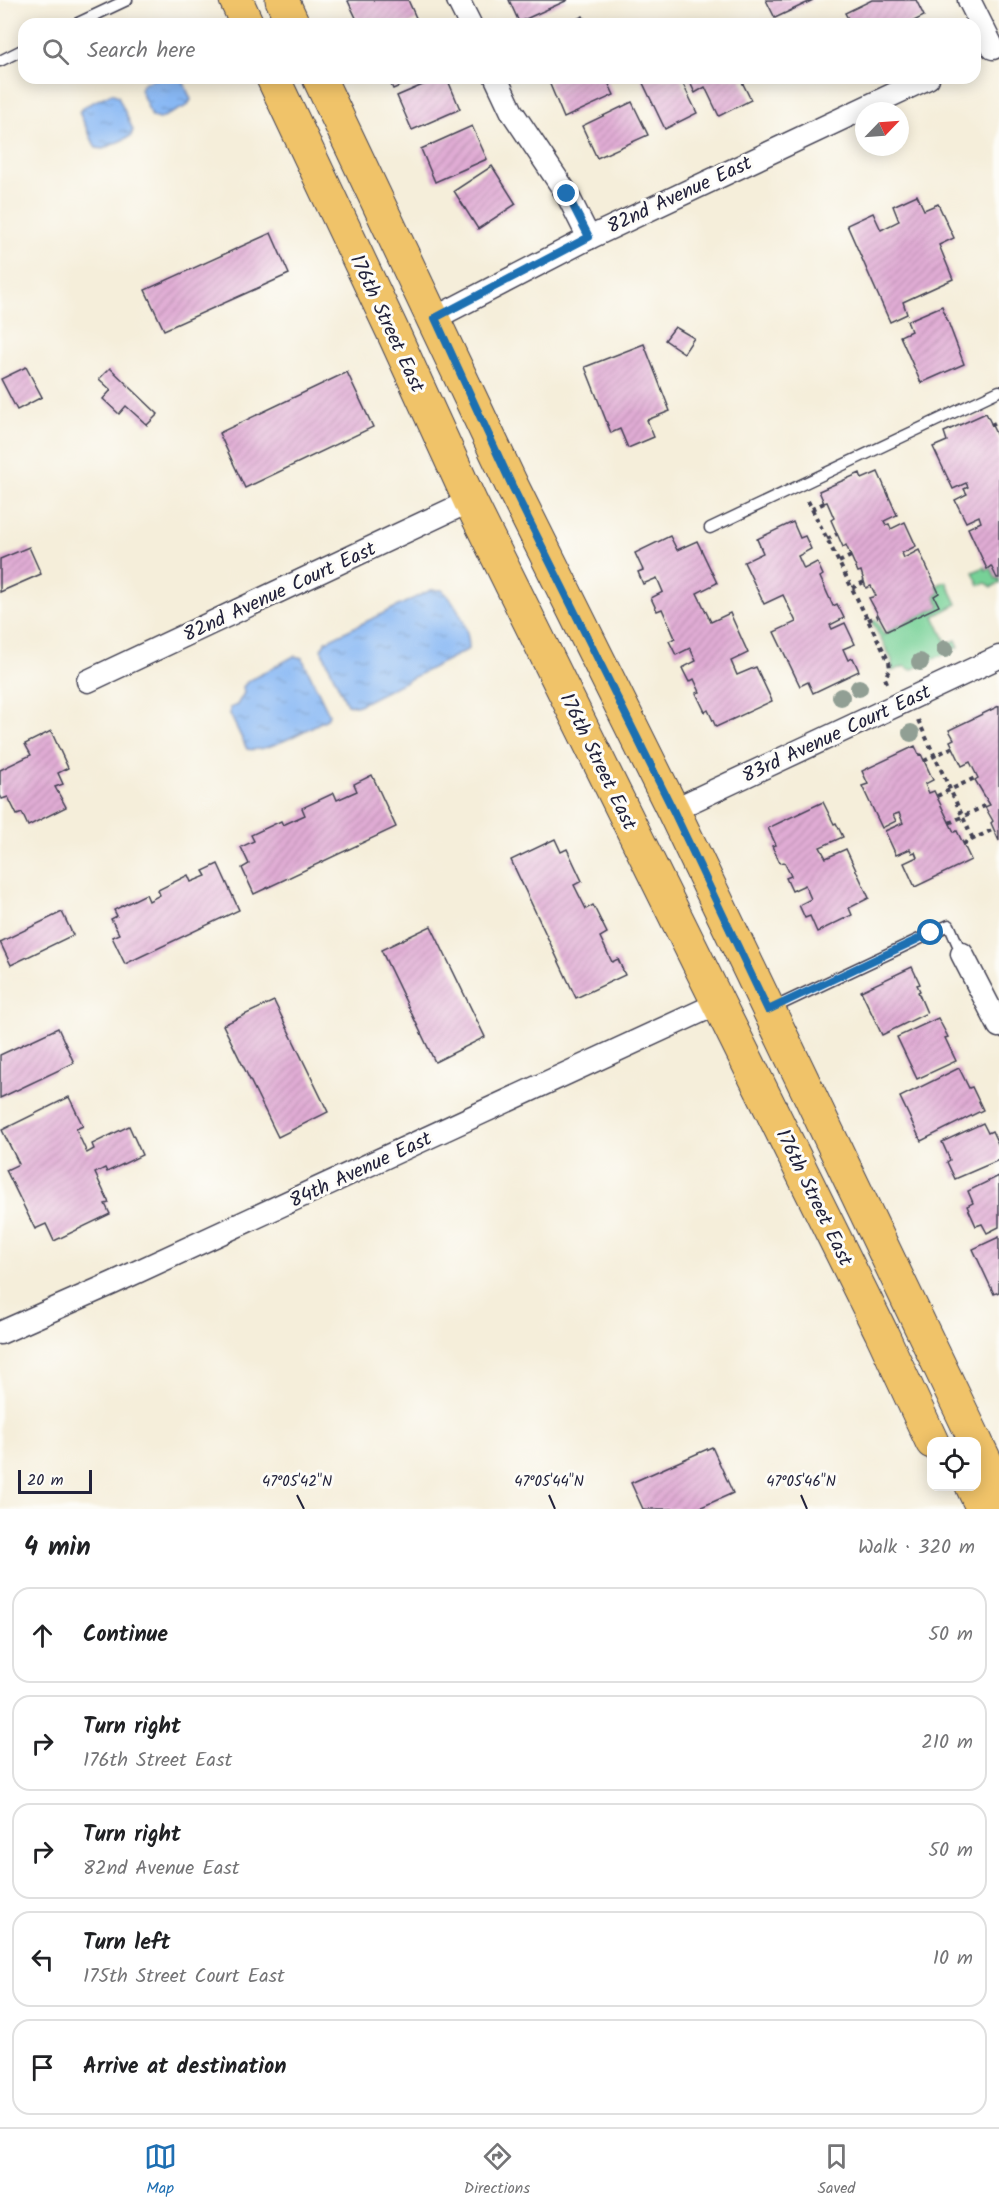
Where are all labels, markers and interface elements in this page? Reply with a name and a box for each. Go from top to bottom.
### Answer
search box [18,18,981,84]
text: Search here [87,34,195,69]
icon: search [39,35,72,68]
north arrow [855,102,909,156]
street label: 82nd Avenue East [602,148,758,243]
route end [553,180,579,206]
street label: 176th Street East [340,249,432,398]
street label: 82nd Avenue Court East [178,534,382,652]
street label: 83rd Avenue Court East [737,677,937,793]
street label: 176th Street East [550,688,644,836]
route start [917,919,943,945]
street label: 84th Avenue East [284,1124,438,1218]
street label: 176th Street East [766,1124,860,1272]
map controls [927,1437,981,1491]
button: locate [927,1437,981,1491]
scale bar [18,1467,92,1494]
text: 20 m [27,1468,63,1493]
text: 47°05'42"N [262,1470,332,1494]
text: 47°05'44"N [514,1470,584,1494]
text: 47°05'46"N [766,1470,836,1494]
text: 4 min [24,1527,91,1569]
text: Walk · 320 m [858,1532,975,1564]
text: Continue [83,1618,168,1653]
icon: ahead [26,1619,59,1652]
text: 50 m [928,1619,973,1651]
text: Turn right [83,1710,181,1745]
icon: right [26,1727,59,1760]
text: 210 m [921,1727,973,1759]
text: 176th Street East [83,1745,232,1777]
text: Turn right [83,1818,181,1853]
icon: right [26,1835,59,1868]
text: 50 m [928,1835,973,1867]
text: 82nd Avenue East [83,1853,240,1885]
text: Turn left [83,1926,170,1961]
icon: left [26,1943,59,1976]
text: 10 m [933,1943,973,1975]
text: 175th Street Court East [83,1961,285,1993]
text: Arrive at destination [83,2050,286,2085]
icon: arrive [26,2051,59,2084]
tab: Map [144,2140,177,2201]
tab: Directions [464,2140,530,2201]
tab: Saved [817,2140,855,2201]

